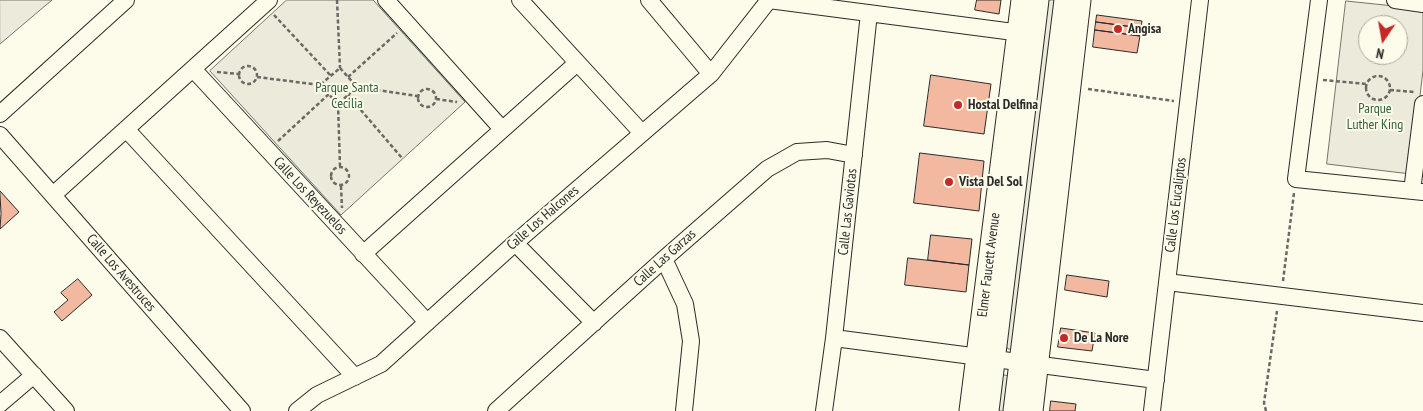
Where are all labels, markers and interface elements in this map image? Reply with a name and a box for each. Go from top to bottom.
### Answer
north arrow [1358,15,1408,65]
place label: Angisa [1128,21,1161,37]
marker: Angisa [1112,23,1124,35]
text: N [1375,44,1386,63]
park label: Parque Santa Cecilia [315,80,379,112]
place label: Hostal Delfina [968,97,1038,113]
marker: Hostal Delfina [952,99,964,111]
park label: Parque Luther King [1347,101,1403,134]
street label: Calle Los Reyezuelos [270,154,350,238]
street label: Calle Los Eucaliptos [1162,157,1190,253]
street label: Calle Las Gaviotas [835,168,861,256]
place label: Vista Del Sol [959,174,1022,190]
marker: Vista Del Sol [943,176,955,188]
street label: Calle Los Halcones [504,182,582,254]
street label: Elmer Faucett Avenue [974,212,1004,318]
street label: Calle Las Garzas [631,226,699,290]
street label: Calle Los Avestruces [83,231,159,315]
place label: De La Nore [1074,330,1129,346]
marker: De La Nore [1058,332,1070,344]

